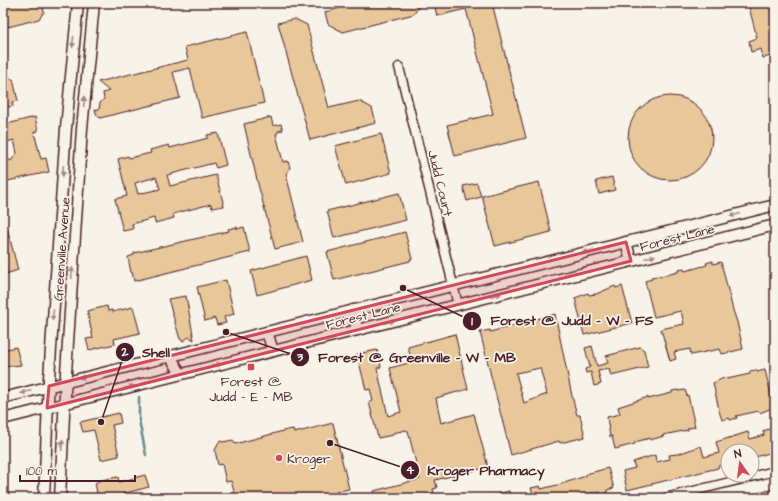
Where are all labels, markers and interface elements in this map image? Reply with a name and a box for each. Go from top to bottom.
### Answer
one-way arrow [70,36,77,48]
one-way arrow [81,96,88,108]
street label: Judd Court [423,148,457,219]
one-way arrow [59,165,66,177]
street label: Greenville Avenue [49,197,75,302]
one-way arrow [729,213,741,219]
street label: Forest Lane [638,220,717,256]
one-way arrow [582,249,594,255]
one-way arrow [643,253,656,259]
one-way arrow [69,267,76,279]
one-way arrow [491,292,503,298]
street label: Forest Lane [324,298,403,334]
callout: Forest @ Judd - W - FS [462,308,661,334]
one-way arrow [50,309,57,321]
text: Forest @ Judd - W - FS [490,311,654,331]
text: 1 [471,313,473,330]
one-way arrow [383,318,395,324]
callout: Shell [115,339,178,365]
text: Shell [141,343,171,363]
text: 2 [121,344,129,361]
callout: Forest @ Greenville - W - MB [290,344,524,370]
text: Forest @ Greenville - W - MB [318,348,516,368]
text: 3 [296,349,304,366]
one-way arrow [210,362,222,368]
marker: Forest @ Judd - E - MB [246,362,256,372]
place label: Forest @ Judd - E - MB [209,373,293,406]
one-way arrow [79,374,91,380]
one-way arrow [123,383,136,389]
one-way arrow [20,389,32,395]
one-way arrow [59,438,65,451]
north arrow [720,443,760,483]
text: N [733,446,743,462]
place label: Kroger [287,450,330,469]
marker: Kroger [274,453,284,463]
scale bar [20,457,135,483]
callout: Kroger Pharmacy [400,457,553,483]
text: Kroger Pharmacy [427,461,545,482]
text: 4 [406,462,415,479]
text: 100 m [26,463,57,480]

